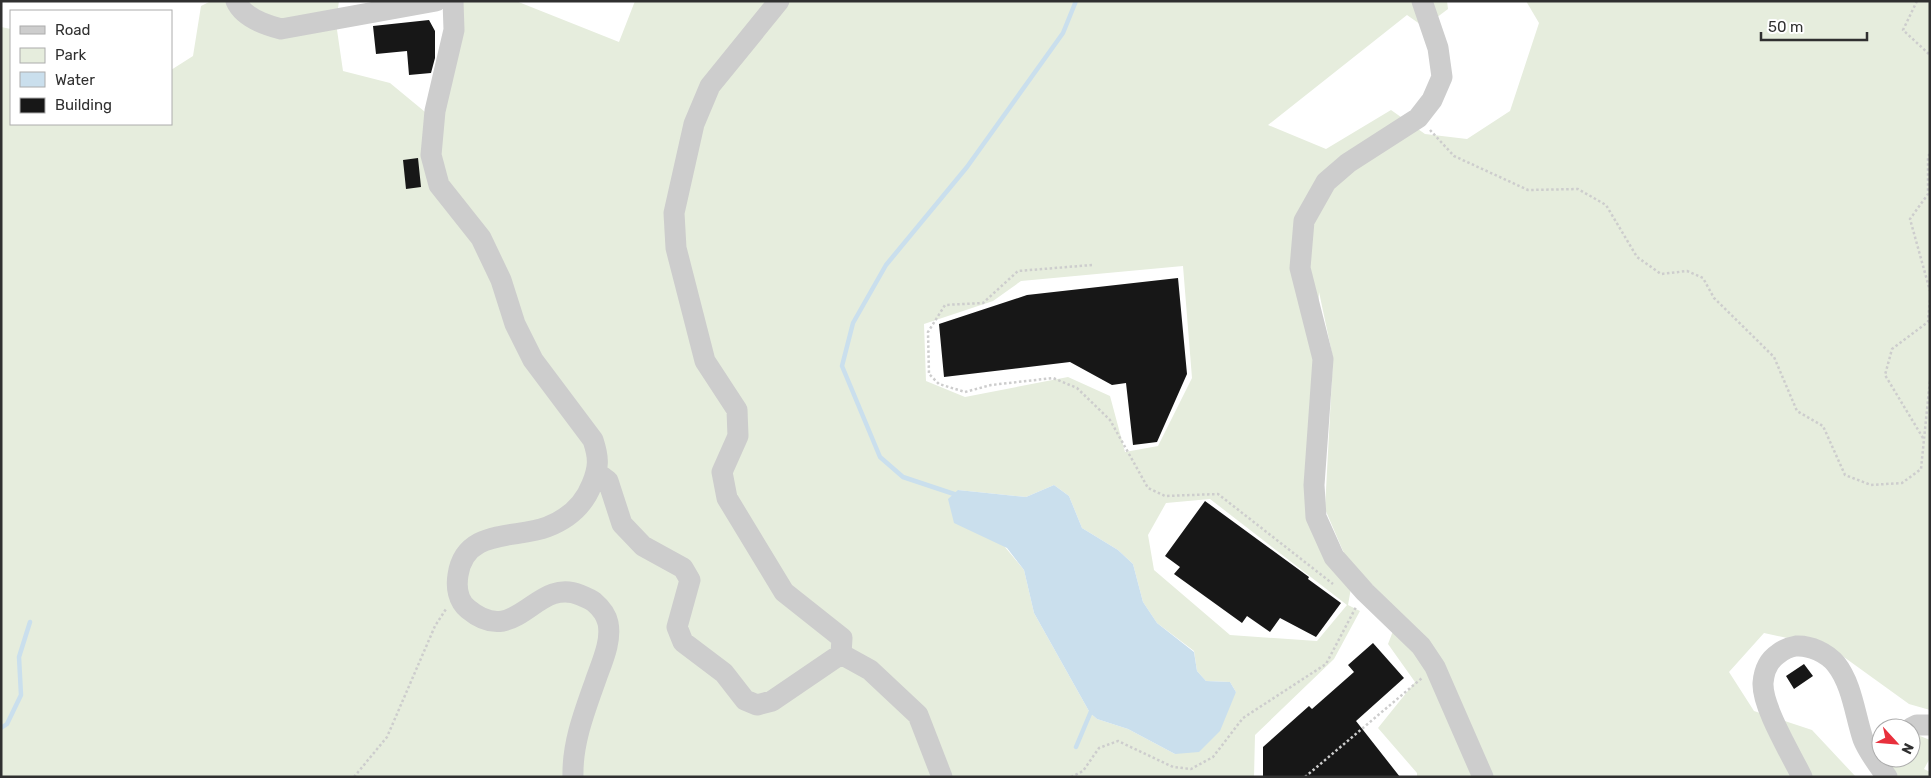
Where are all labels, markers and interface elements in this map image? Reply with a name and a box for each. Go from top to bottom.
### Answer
legend [10,10,172,125]
scale bar [1761,10,1867,42]
text: 50 m [1768,18,1803,36]
text: Road [55,21,91,39]
text: Park [55,46,86,64]
text: Water [55,71,95,89]
text: Building [55,96,112,114]
north arrow [1871,718,1921,768]
text: N [1897,740,1917,757]

